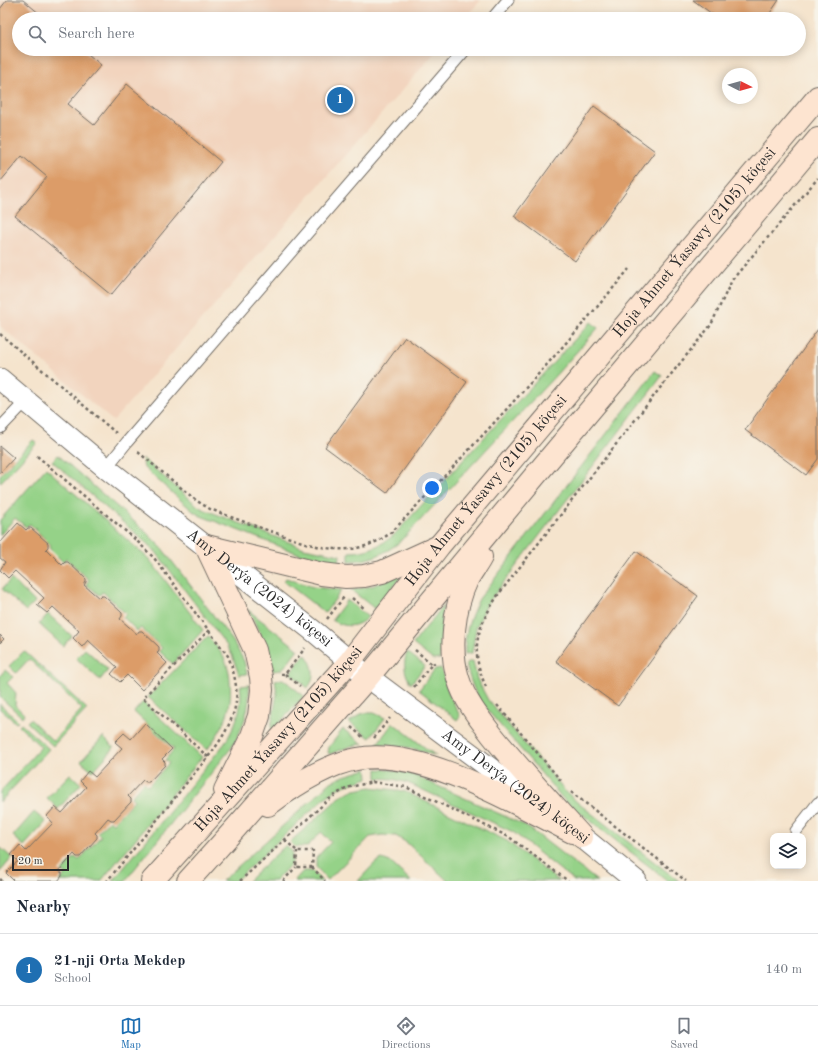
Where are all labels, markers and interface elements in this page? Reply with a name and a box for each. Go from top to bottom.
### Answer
search box [12,12,806,56]
icon: search [26,23,48,45]
text: Search here [58,27,135,42]
north arrow [722,68,758,104]
pin: 1 [327,85,353,115]
street label: Hoja Ahmet Ýasawy (2105) köçesi [610,145,779,341]
street label: Hoja Ahmet Ýasawy (2105) köçesi [403,393,570,590]
your location [422,478,442,498]
street label: Amy Derýa (2024) köçesi [183,526,335,650]
street label: Hoja Ahmet Ýasawy (2105) köçesi [192,644,366,835]
street label: Amy Derýa (2024) köçesi [438,727,592,847]
map controls [770,833,806,869]
button: layers [770,833,806,869]
scale bar [12,853,69,872]
text: 20 m [18,856,43,867]
text: Nearby [16,899,71,916]
text: 21-nji Orta Mekdep [54,954,185,969]
text: 1 [25,963,33,976]
text: 140 m [765,963,802,976]
text: School [54,972,91,985]
tab: Map [120,1015,142,1053]
tab: Directions [382,1015,430,1053]
tab: Saved [670,1015,698,1053]

